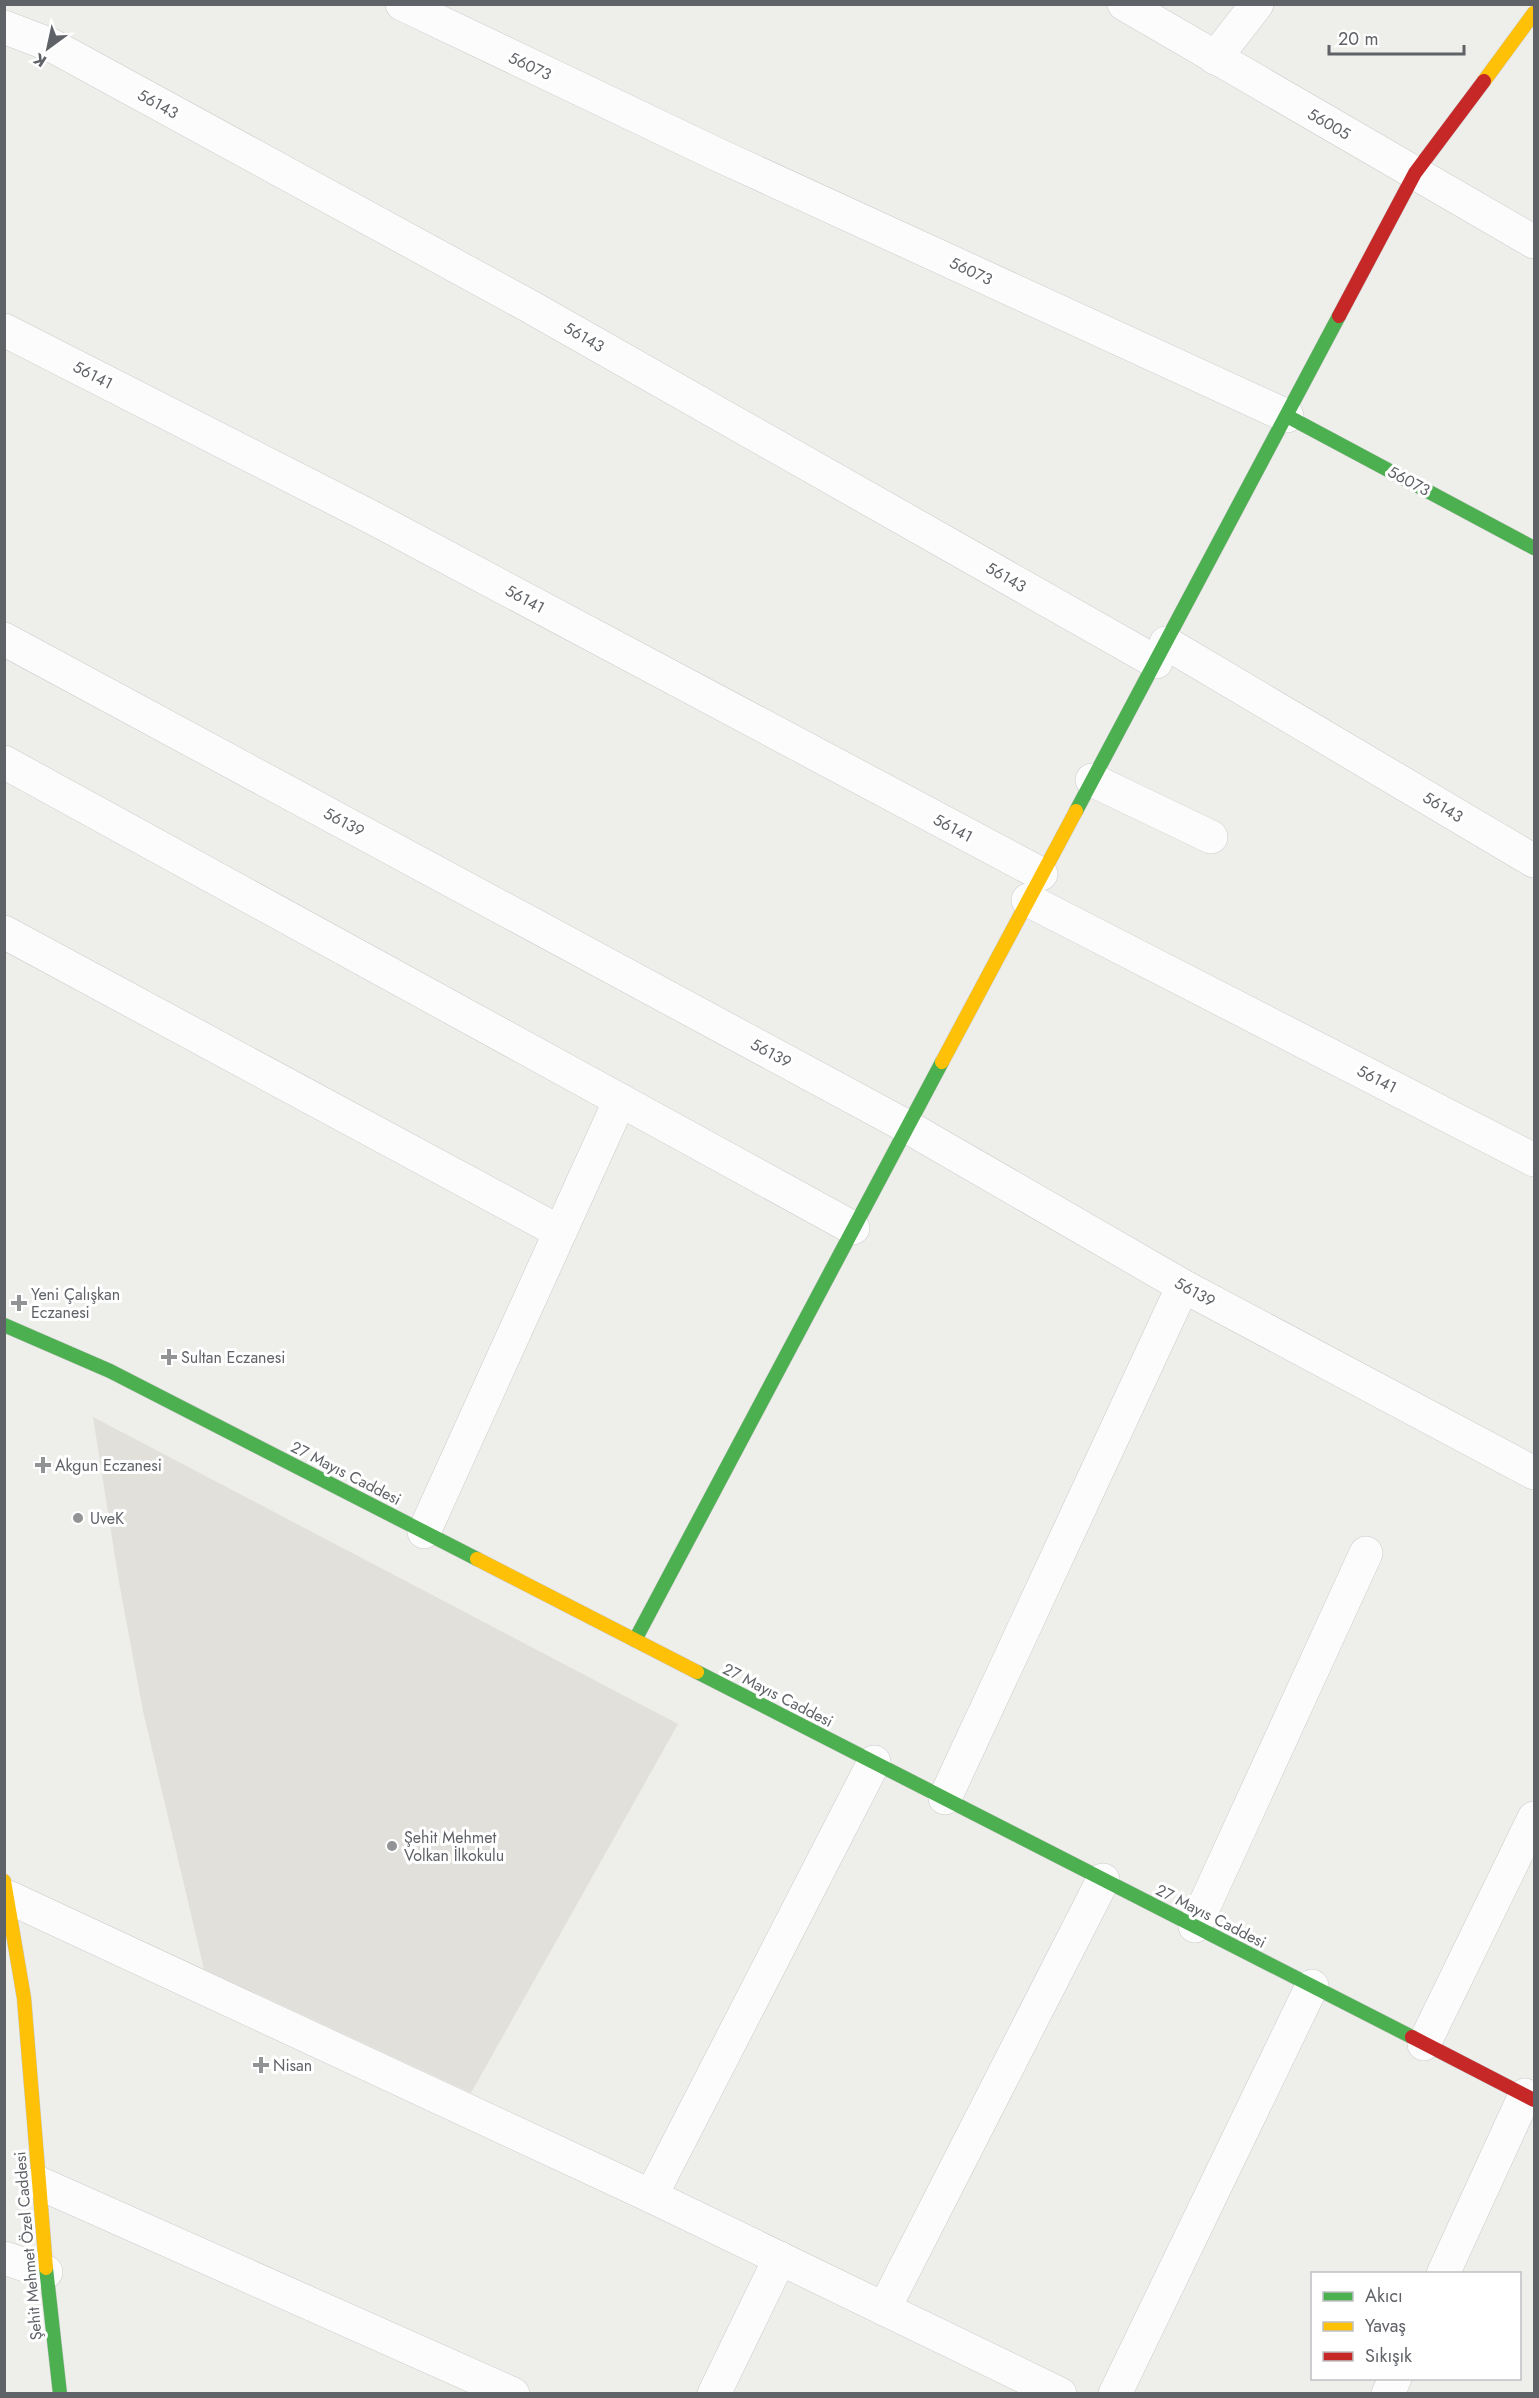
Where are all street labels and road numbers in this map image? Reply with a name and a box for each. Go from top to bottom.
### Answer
street label: 56073 [505,46,555,86]
street label: 56143 [133,83,183,125]
street label: 56005 [1303,102,1355,146]
street label: 56073 [946,251,996,291]
street label: 56143 [559,316,609,358]
street label: 56141 [69,355,117,395]
street label: 56073 [1384,460,1434,502]
street label: 56143 [981,556,1031,598]
street label: 56141 [501,579,549,619]
street label: 56143 [1418,786,1468,828]
street label: 56139 [319,802,369,842]
street label: 56141 [929,808,977,848]
street label: 56139 [746,1033,796,1073]
street label: 56141 [1353,1059,1401,1099]
street label: 56139 [1170,1271,1220,1313]
street label: 27 Mayıs Caddesi [287,1435,405,1511]
street label: 27 Mayıs Caddesi [719,1657,837,1733]
street label: 27 Mayıs Caddesi [1152,1878,1270,1954]
street label: Şehit Mehmet Özel Caddesi [8,2151,48,2341]

